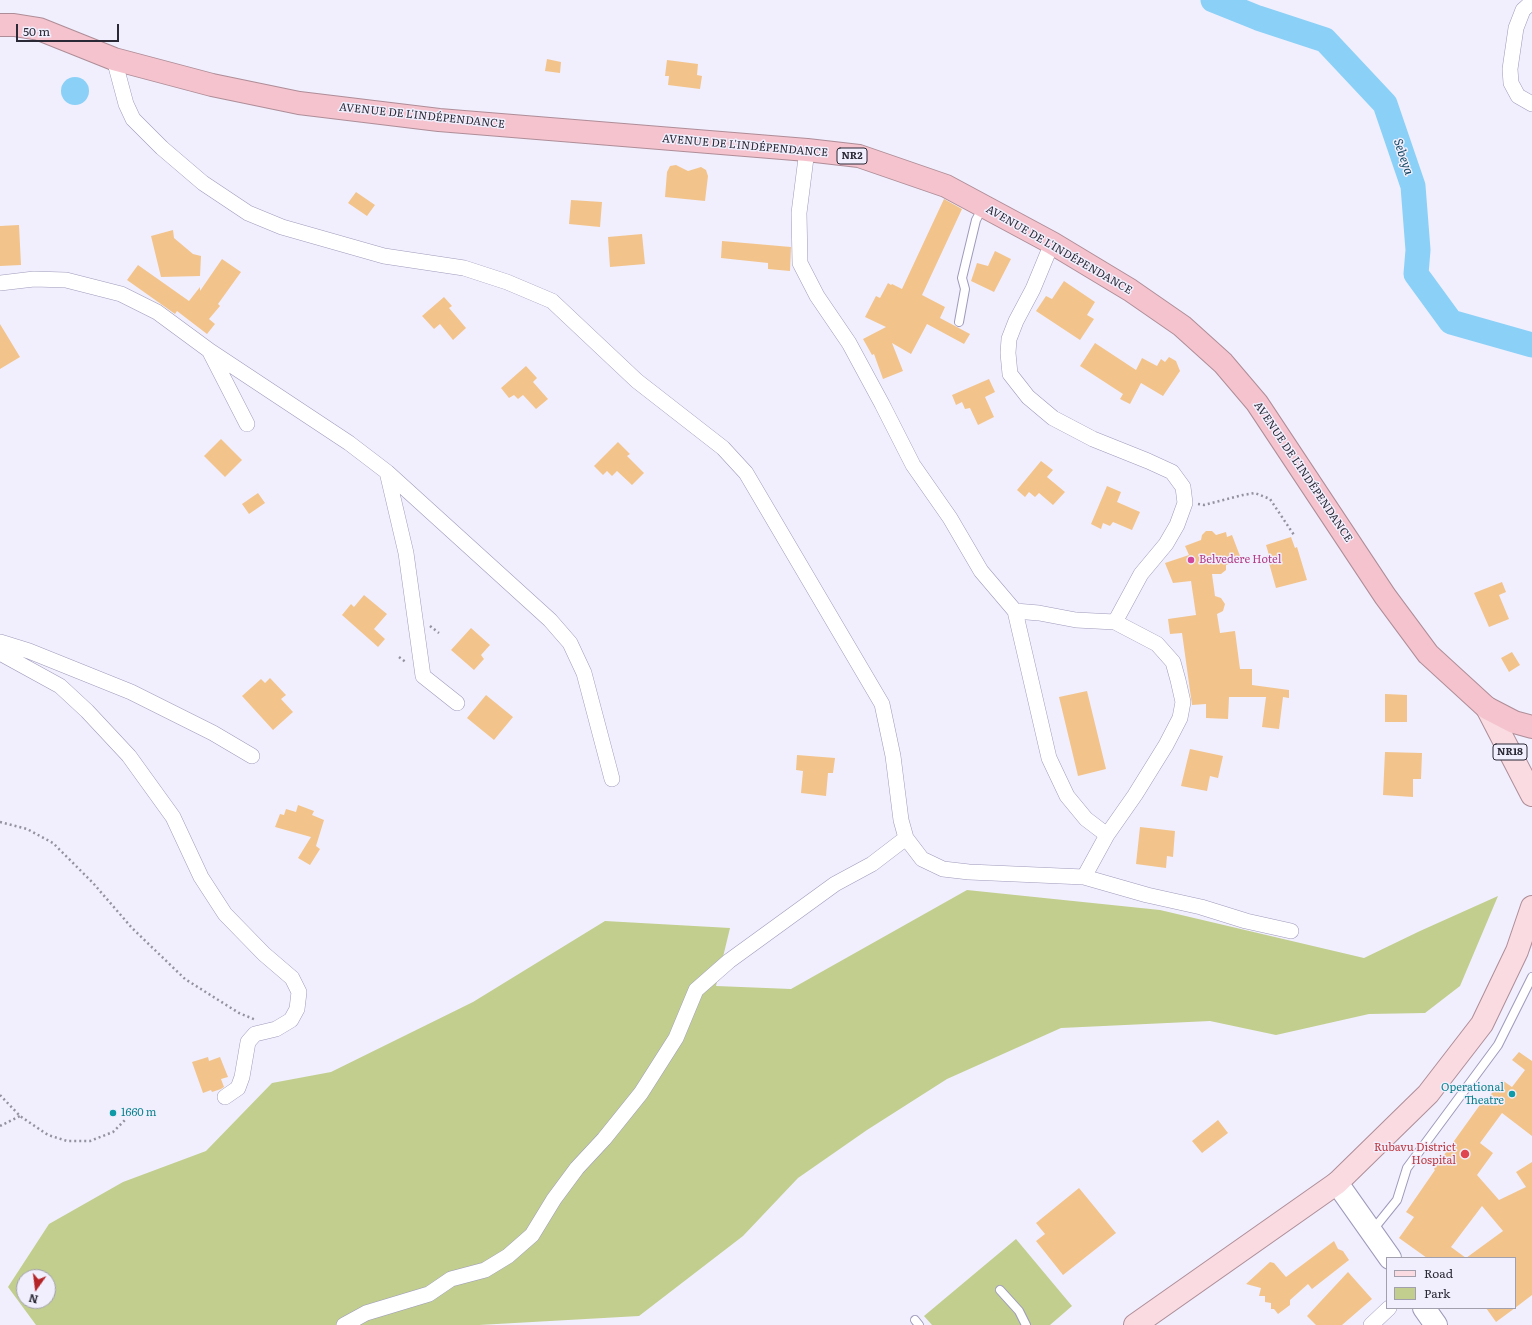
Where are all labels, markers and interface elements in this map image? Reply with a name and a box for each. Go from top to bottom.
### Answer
scale bar [18,16,121,42]
text: 50 m [23,22,50,40]
street label: AVENUE DE L'INDÉPENDANCE [339,101,505,131]
street label: AVENUE DE L'INDÉPENDANCE [661,132,829,160]
water label: Sebeya [1390,137,1416,177]
road number: NR2 [837,148,867,164]
street label: AVENUE DE L'INDÉPENDANCE [984,203,1134,297]
street label: AVENUE DE L'INDÉPENDANCE [1251,399,1355,545]
place label: Belvedere Hotel [1199,553,1281,567]
marker: Belvedere Hotel [1186,555,1196,565]
road number: NR18 [1493,744,1527,760]
place label: Operational Theatre [1441,1081,1504,1107]
marker: Operational Theatre [1507,1089,1517,1099]
place label: 1660 m [121,1106,157,1120]
marker: 1660 m [108,1108,118,1118]
place label: Rubavu District Hospital [1374,1141,1456,1167]
marker: Rubavu District Hospital [1459,1148,1471,1160]
legend [1386,1257,1516,1309]
text: Road [1424,1264,1453,1282]
north arrow [16,1269,56,1309]
text: Park [1424,1284,1450,1302]
text: N [27,1291,40,1309]

